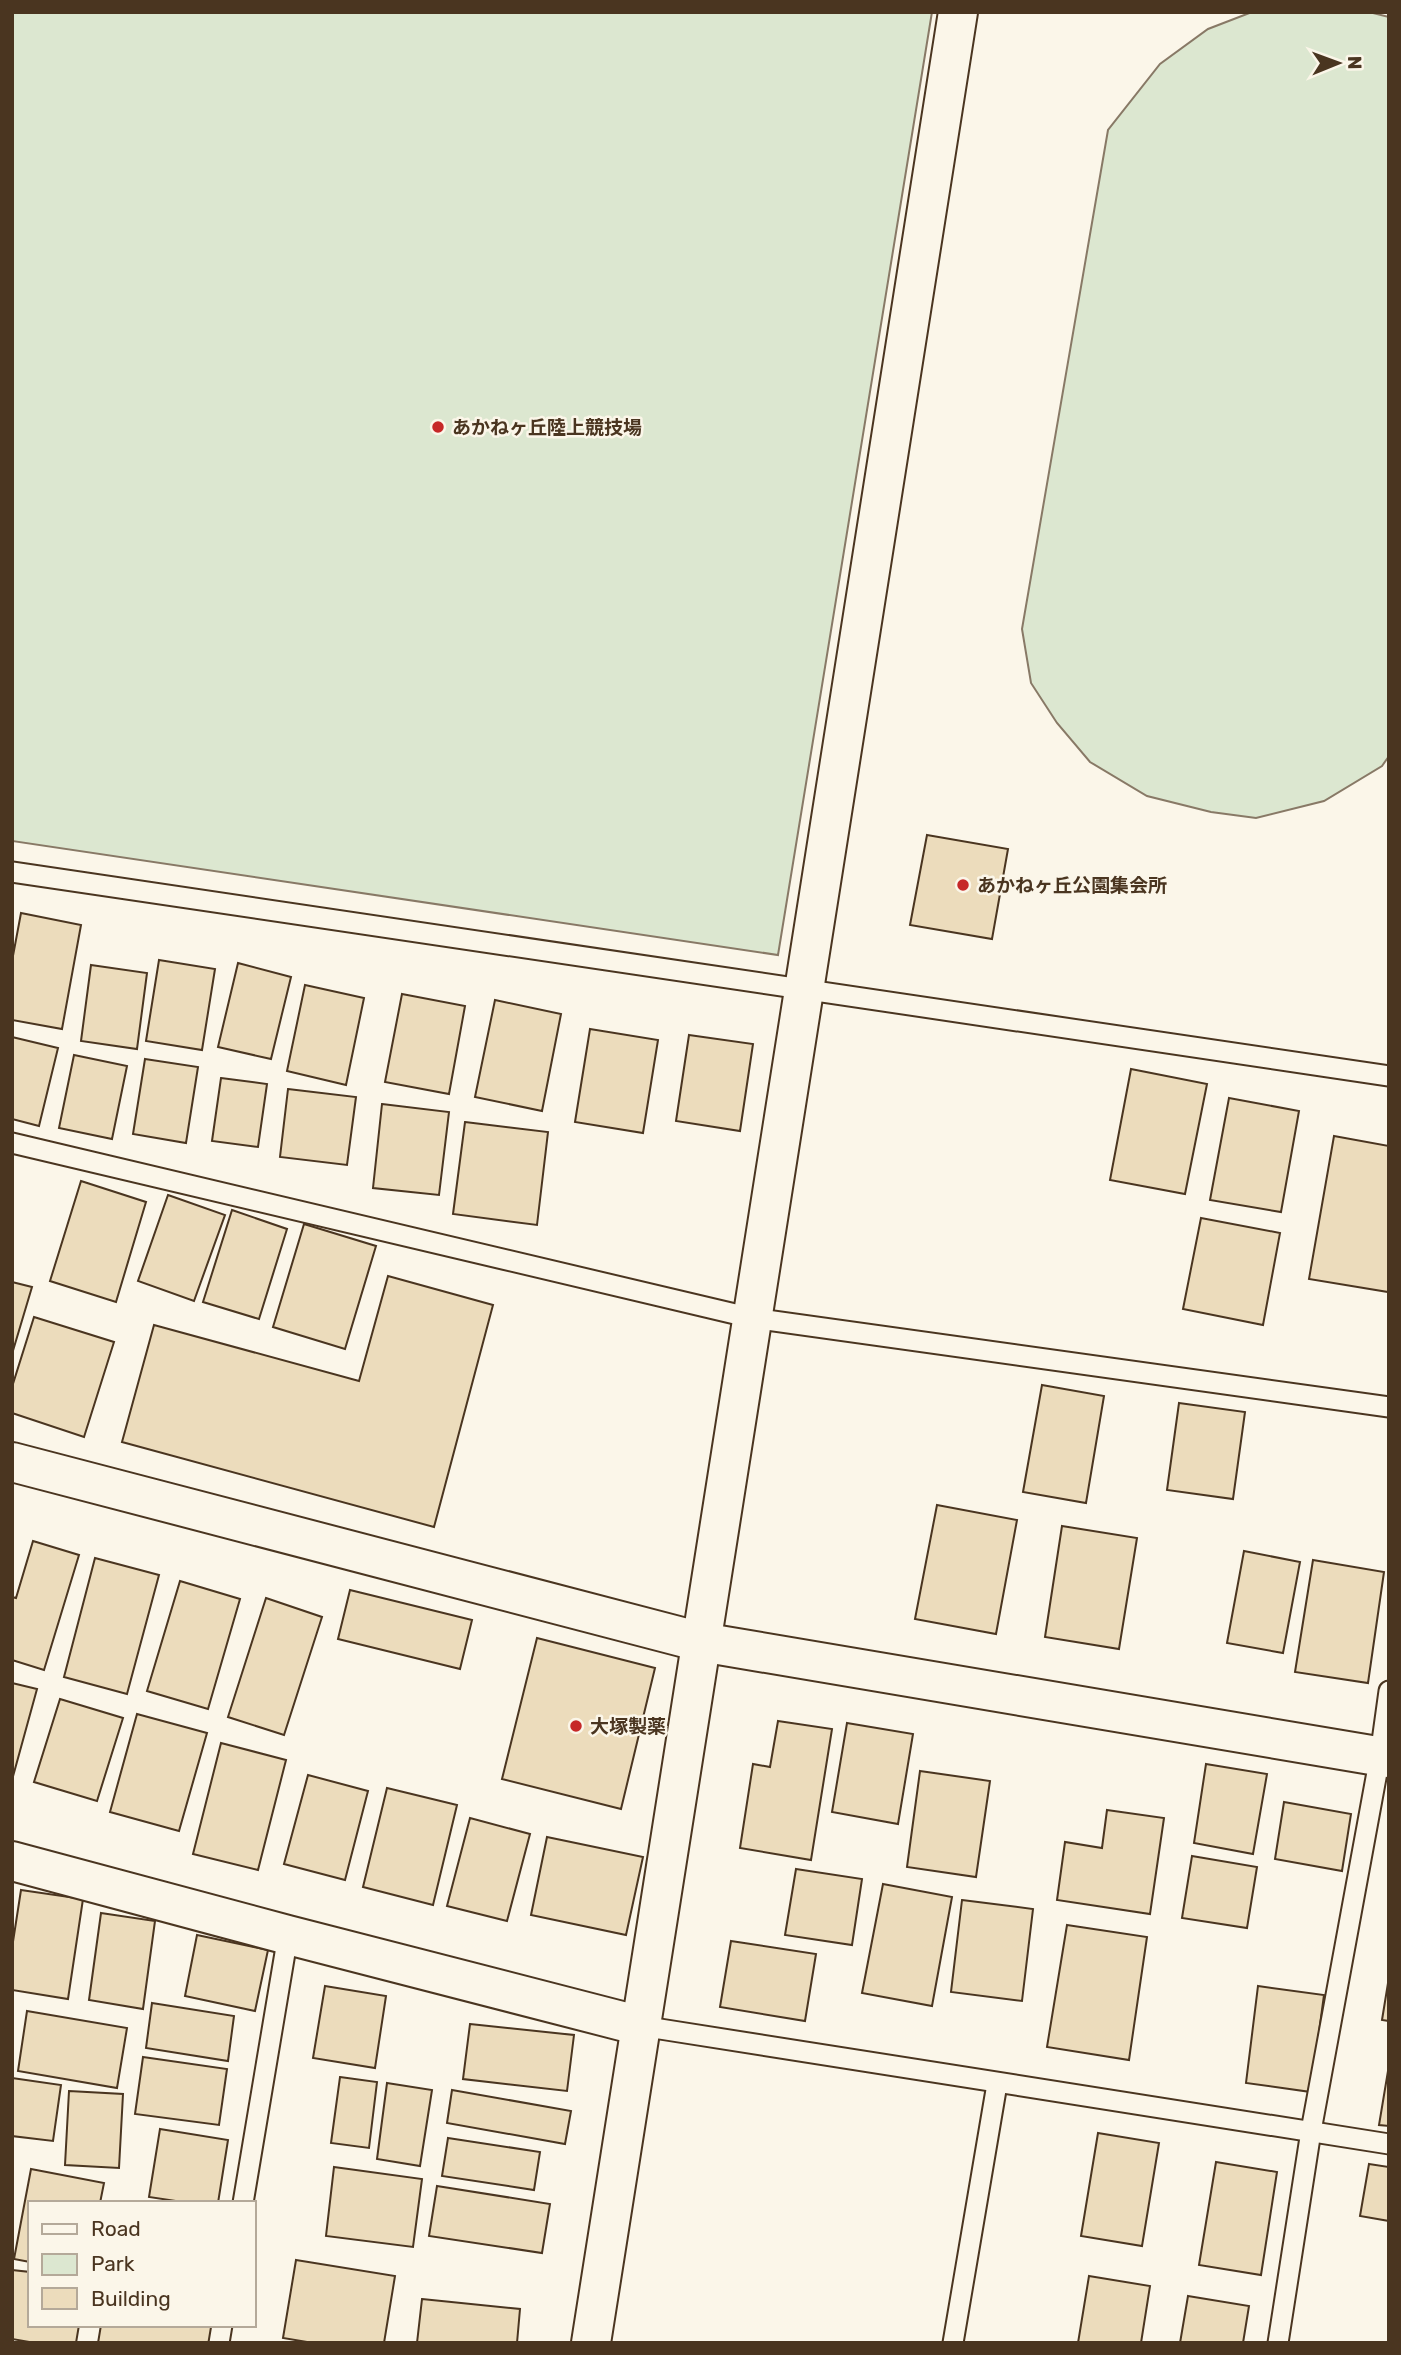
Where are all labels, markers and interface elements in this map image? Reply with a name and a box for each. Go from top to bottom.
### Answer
north arrow [1303,28,1373,98]
text: N [1343,56,1366,70]
place label: あかねヶ丘陸上競技場 [452,416,642,439]
marker: あかねヶ丘陸上競技場 [430,419,446,435]
place label: あかねヶ丘公園集会所 [977,874,1167,897]
marker: あかねヶ丘公園集会所 [955,877,971,893]
place label: 大塚製薬 [590,1715,666,1738]
marker: 大塚製薬 [568,1718,584,1734]
legend [28,2201,256,2327]
text: Road [91,2216,141,2241]
text: Park [91,2251,135,2276]
text: Building [91,2286,171,2311]

